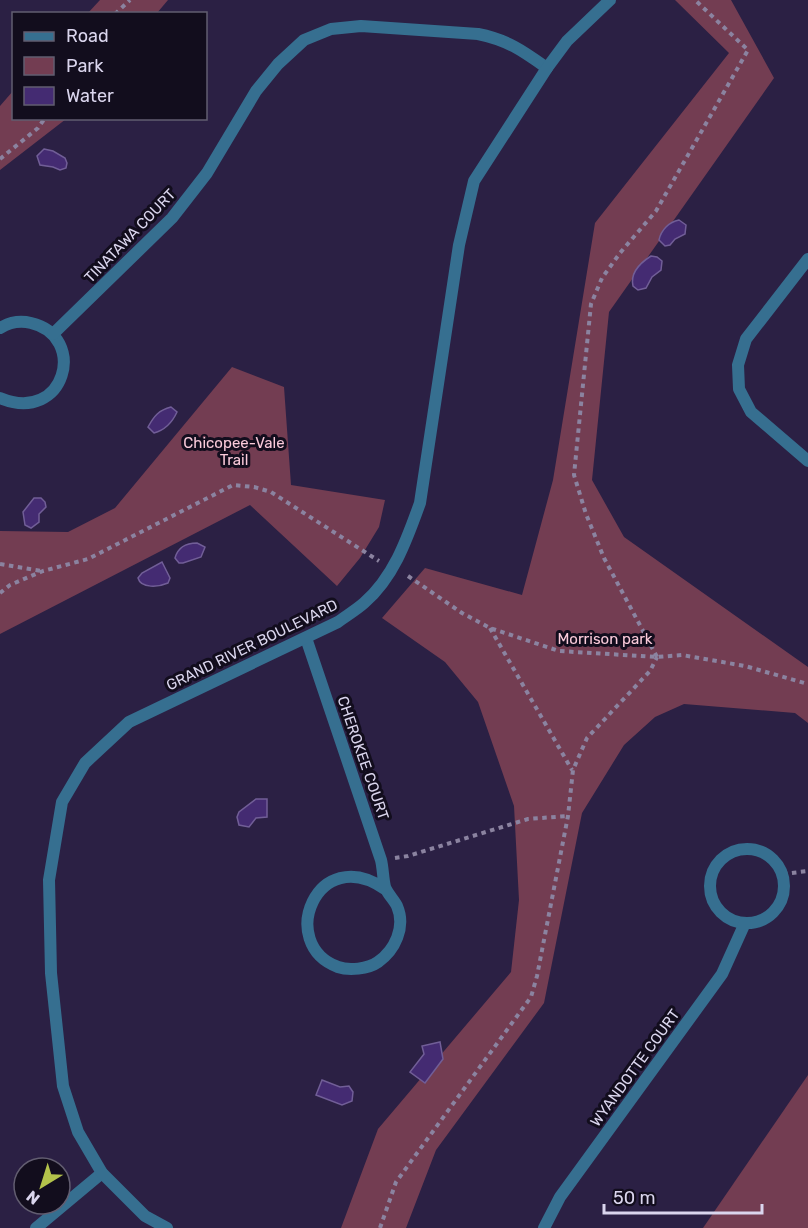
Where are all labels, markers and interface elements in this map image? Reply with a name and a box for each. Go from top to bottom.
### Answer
legend [12,12,207,120]
text: Road [66,25,109,47]
text: Park [66,55,104,77]
text: Water [66,85,114,107]
street label: TINATAWA COURT [81,185,180,287]
park label: Chicopee-Vale Trail [183,434,285,469]
street label: GRAND RIVER BOULEVARD [163,596,341,694]
park label: Morrison park [557,630,653,648]
street label: CHEROKEE COURT [333,694,393,823]
street label: WYANDOTTE COURT [586,1006,684,1130]
north arrow [12,1156,72,1216]
scale bar [604,1177,762,1215]
text: N [23,1186,43,1208]
text: 50 m [613,1187,656,1209]

